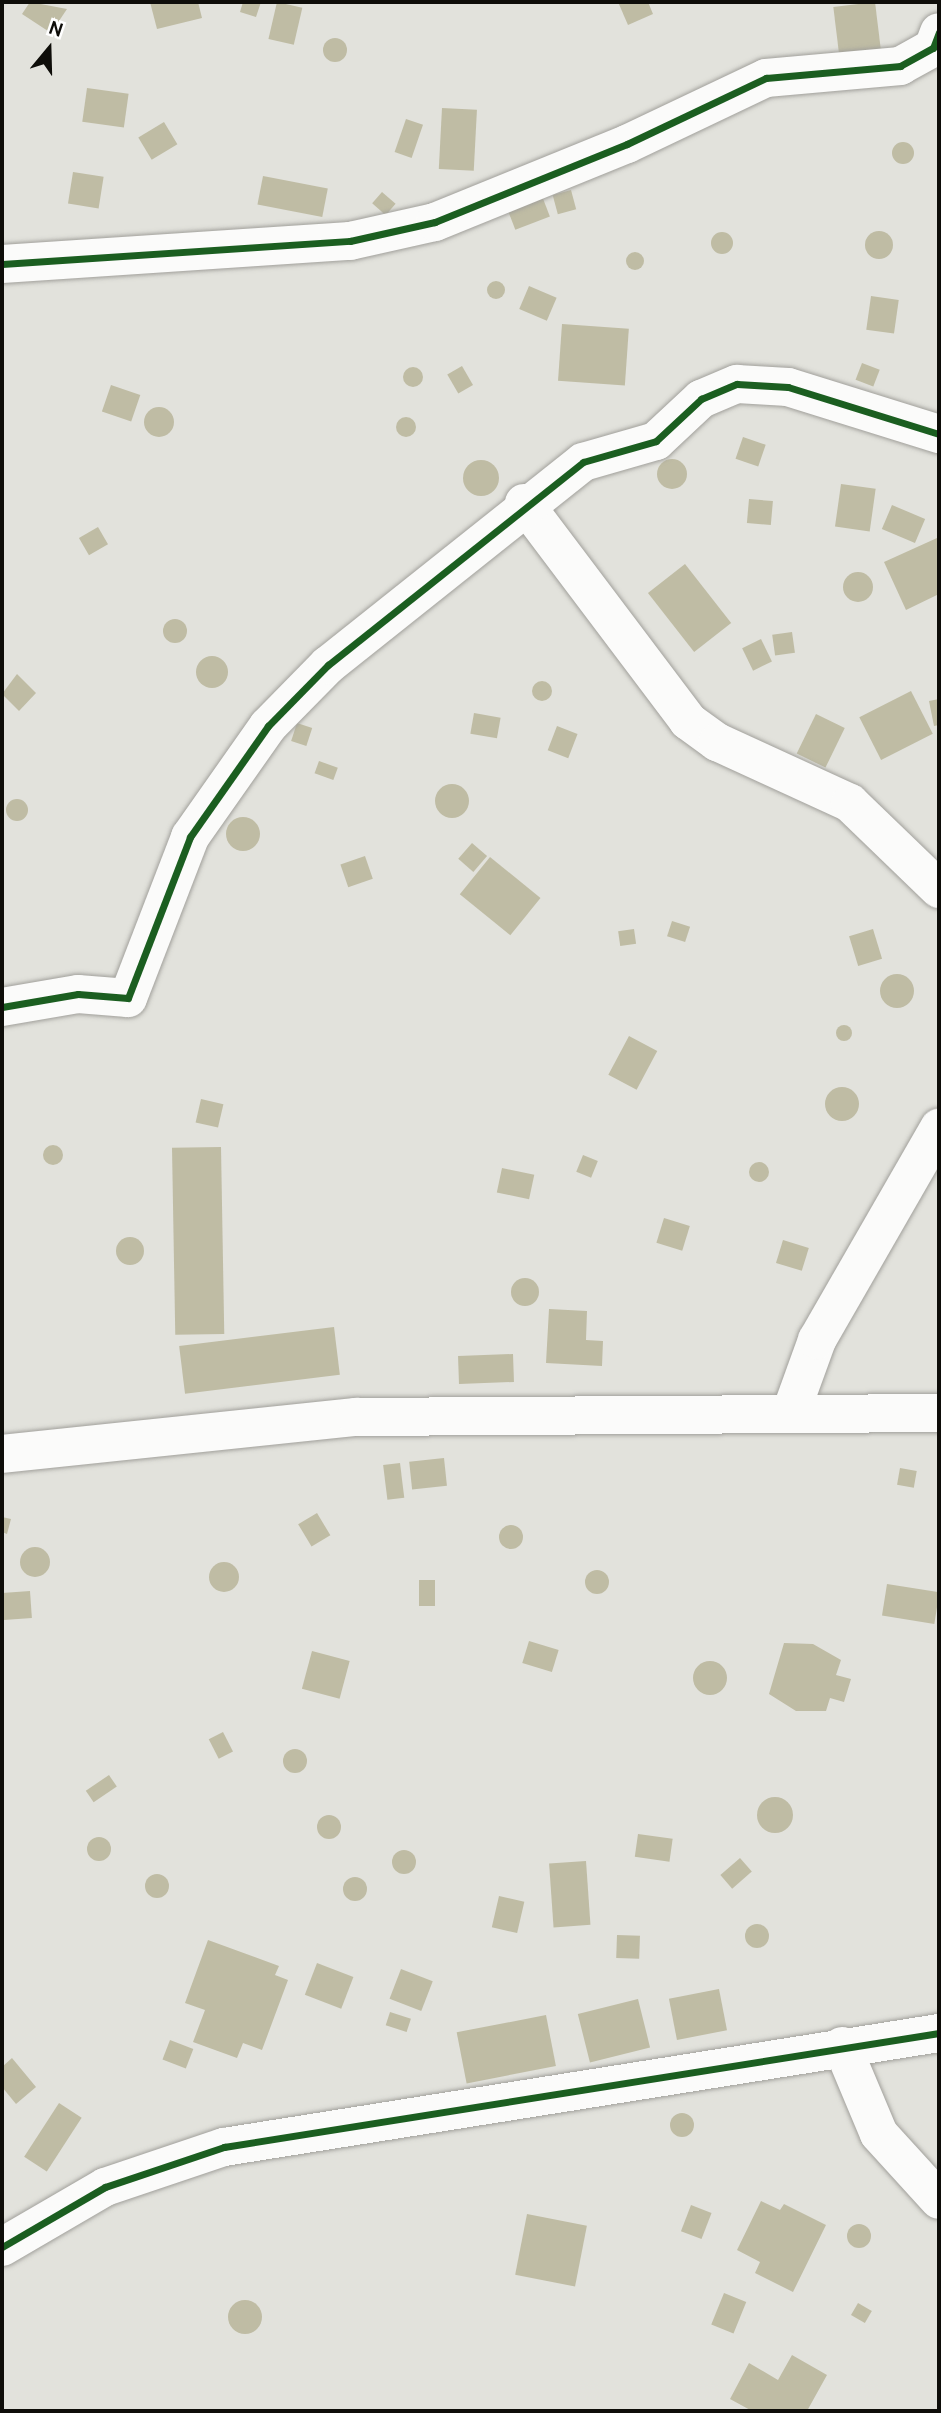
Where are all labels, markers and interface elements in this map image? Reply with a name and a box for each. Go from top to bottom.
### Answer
north arrow [14,14,84,84]
text: N [46,16,66,42]

